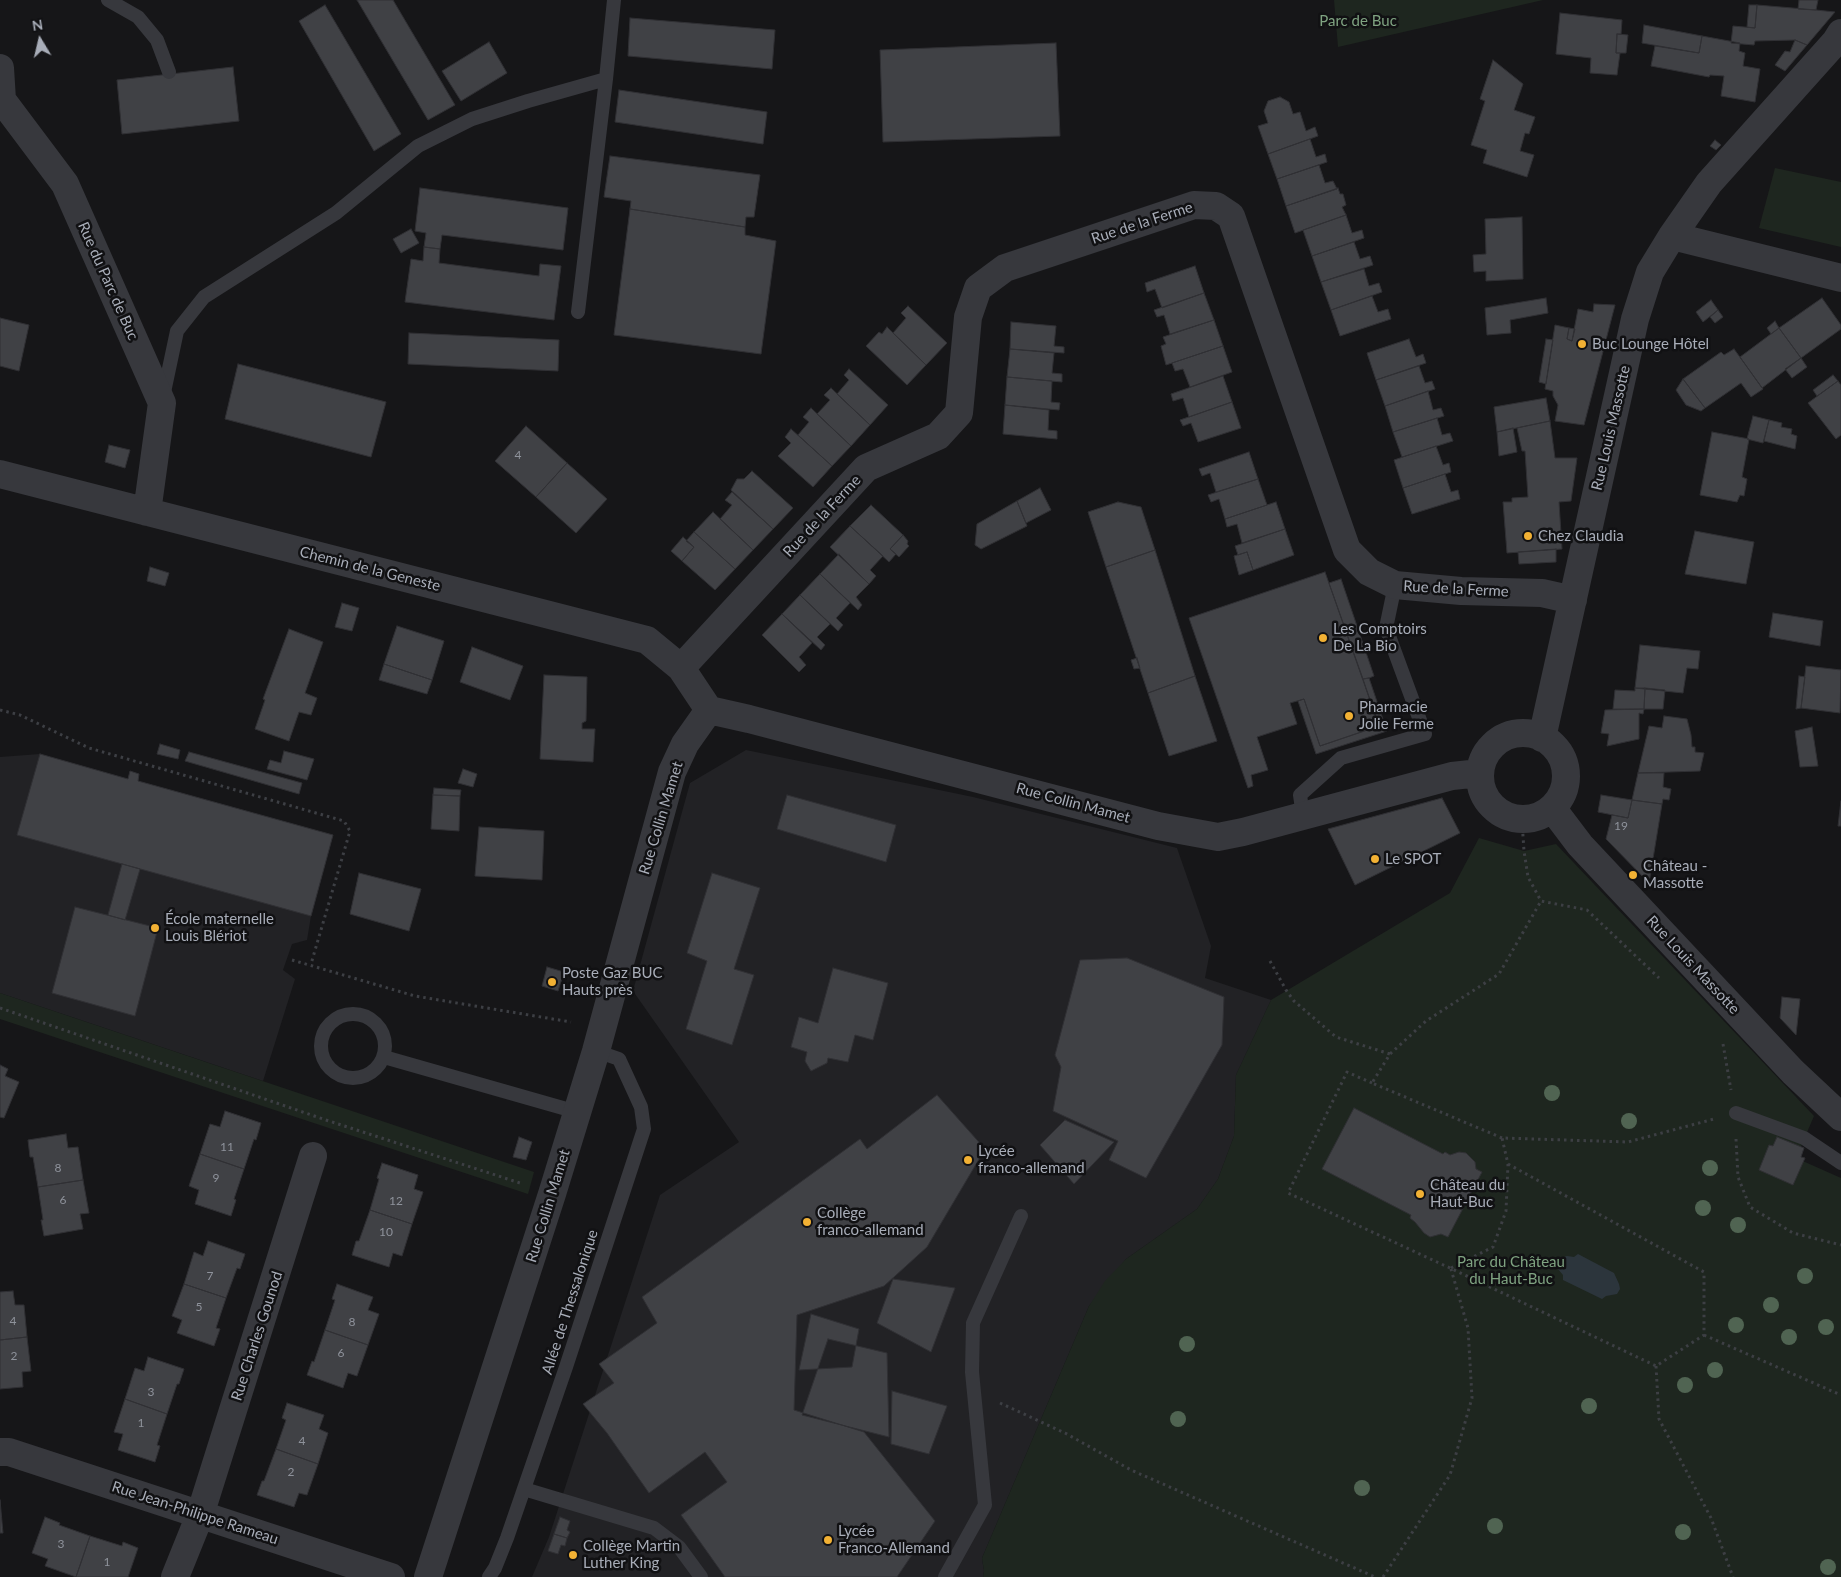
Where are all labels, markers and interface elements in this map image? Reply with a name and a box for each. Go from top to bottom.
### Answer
park label: Parc de Buc [1319,12,1397,30]
north arrow [15,15,65,65]
text: N [31,15,44,34]
street label: Rue de la Ferme [1089,198,1195,248]
street label: Rue du Parc de Buc [74,219,142,343]
place label: Buc Lounge Hôtel [1592,335,1709,353]
marker: Buc Lounge Hôtel [1576,338,1588,350]
street label: Rue Louis Massotte [1588,364,1634,492]
house number: 4 [515,448,521,462]
street label: Rue de la Ferme [779,471,865,561]
place label: Chez Claudia [1538,527,1624,545]
marker: Chez Claudia [1522,530,1534,542]
street label: Chemin de la Geneste [298,543,442,595]
street label: Rue de la Ferme [1403,577,1509,601]
place label: Les Comptoirs De La Bio [1333,620,1427,655]
marker: Les Comptoirs De La Bio [1317,632,1329,644]
place label: Pharmacie Jolie Ferme [1359,698,1434,733]
marker: Pharmacie Jolie Ferme [1343,710,1355,722]
street label: Rue Collin Mamet [635,759,687,877]
street label: Rue Collin Mamet [1014,779,1132,827]
house number: 19 [1614,819,1628,833]
place label: Le SPOT [1385,850,1441,868]
marker: Le SPOT [1369,853,1381,865]
place label: Château - Massotte [1643,857,1707,892]
marker: Château - Massotte [1627,869,1639,881]
place label: École maternelle Louis Blériot [165,910,274,945]
street label: Rue Louis Massotte [1643,912,1743,1018]
marker: École maternelle Louis Blériot [149,922,161,934]
place label: Poste Gaz BUC Hauts près [562,964,662,999]
marker: Poste Gaz BUC Hauts près [546,976,558,988]
house number: 11 [220,1140,234,1154]
place label: Lycée franco-allemand [978,1142,1085,1177]
street label: Rue Collin Mamet [522,1147,574,1265]
marker: Lycée franco-allemand [962,1154,974,1166]
house number: 8 [55,1161,61,1175]
house number: 9 [213,1171,219,1185]
place label: Château du Haut-Buc [1430,1176,1505,1211]
marker: Château du Haut-Buc [1414,1188,1426,1200]
house number: 6 [60,1193,66,1207]
house number: 12 [389,1194,403,1208]
place label: Collège franco-allemand [817,1204,924,1239]
marker: Collège franco-allemand [801,1216,813,1228]
house number: 10 [379,1225,393,1239]
street label: Allée de Thessalonique [538,1227,602,1377]
park label: Parc du Château du Haut-Buc [1457,1253,1565,1288]
house number: 7 [207,1269,213,1283]
street label: Rue Charles Gounod [228,1269,286,1403]
house number: 5 [196,1300,202,1314]
house number: 4 [10,1314,16,1328]
house number: 8 [349,1315,355,1329]
house number: 6 [338,1346,344,1360]
house number: 2 [11,1349,17,1363]
house number: 3 [148,1385,154,1399]
house number: 1 [138,1416,144,1430]
house number: 4 [299,1434,305,1448]
house number: 2 [288,1465,294,1479]
street label: Rue Jean-Philippe Rameau [109,1478,281,1548]
place label: Lycée Franco-Allemand [838,1522,950,1557]
marker: Lycée Franco-Allemand [822,1534,834,1546]
house number: 3 [58,1537,64,1551]
place label: Collège Martin Luther King [583,1537,680,1572]
marker: Collège Martin Luther King [567,1549,579,1561]
house number: 1 [104,1555,110,1569]

